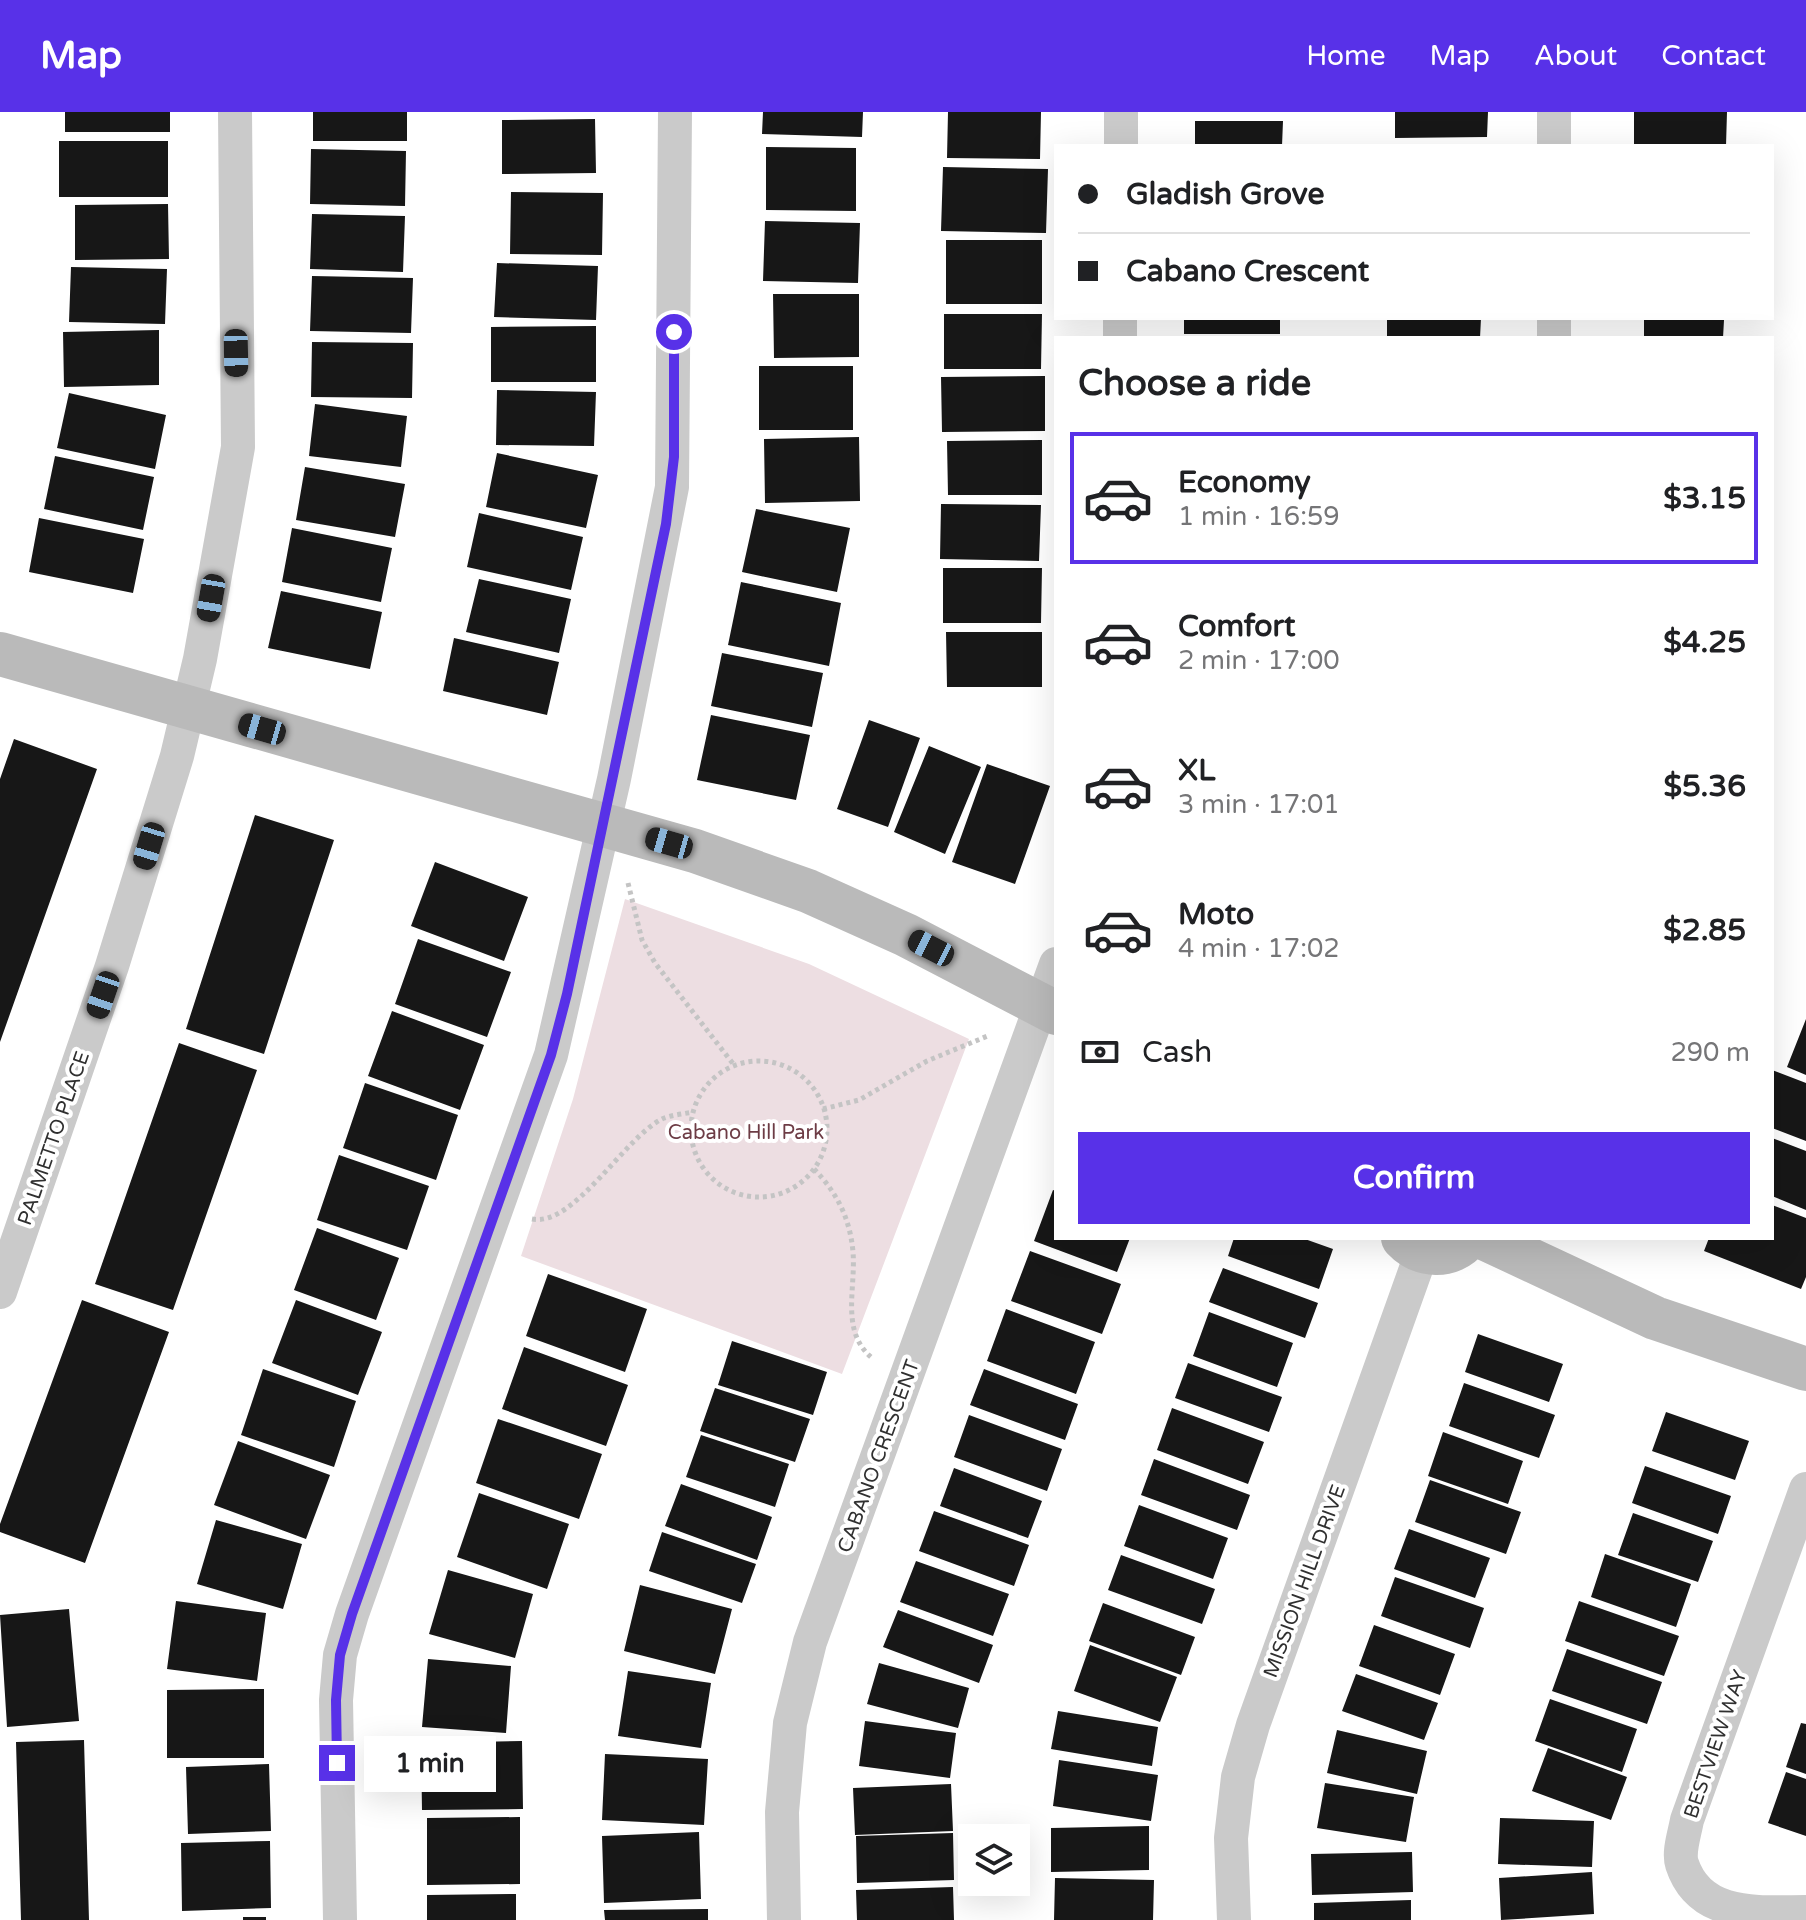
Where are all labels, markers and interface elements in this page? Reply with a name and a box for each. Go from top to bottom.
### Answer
text: Map [40,33,122,79]
text: Home [1306,39,1386,73]
text: Map [1430,39,1490,73]
text: About [1534,39,1617,73]
text: Contact [1661,39,1766,73]
text: Gladish Grove [1126,176,1324,213]
text: Cabano Crescent [1126,253,1369,290]
route start [656,314,692,350]
car [224,329,248,377]
text: Choose a ride [1078,362,1311,405]
icon: car [1082,462,1154,534]
text: Economy [1178,464,1311,501]
text: $3.15 [1663,480,1746,517]
text: 1 min · 16:59 [1178,501,1340,532]
car [195,572,227,624]
icon: car [1082,606,1154,678]
text: Comfort [1178,608,1296,645]
text: $4.25 [1663,624,1746,661]
text: 2 min · 17:00 [1178,645,1340,676]
car [236,711,288,747]
icon: car [1082,750,1154,822]
text: XL [1178,752,1215,789]
text: $5.36 [1664,768,1746,805]
text: 3 min · 17:01 [1178,789,1340,820]
car [131,820,167,872]
car [643,825,695,861]
icon: car [1082,894,1154,966]
text: Moto [1178,896,1254,933]
text: $2.85 [1663,912,1746,949]
car [904,926,958,970]
text: 4 min · 17:02 [1178,933,1340,964]
car [84,968,122,1022]
icon: cash [1078,1030,1122,1074]
text: Cash [1142,1034,1212,1071]
text: 290 m [1670,1037,1750,1068]
street label: PALMETTO PLACE [13,1048,95,1228]
park label: Cabano Hill Park [668,1121,824,1145]
button: Confirm [1078,1132,1750,1224]
street label: CABANO CRESCENT [833,1357,925,1556]
street label: MISSION HILL DRIVE [1259,1482,1351,1681]
street label: BESTVIEW WAY [1679,1667,1753,1822]
callout: 1 min [365,1735,497,1791]
route end [319,1745,355,1781]
text: 1 min [395,1748,465,1779]
map controls [958,1824,1030,1896]
button: layers [958,1824,1030,1896]

